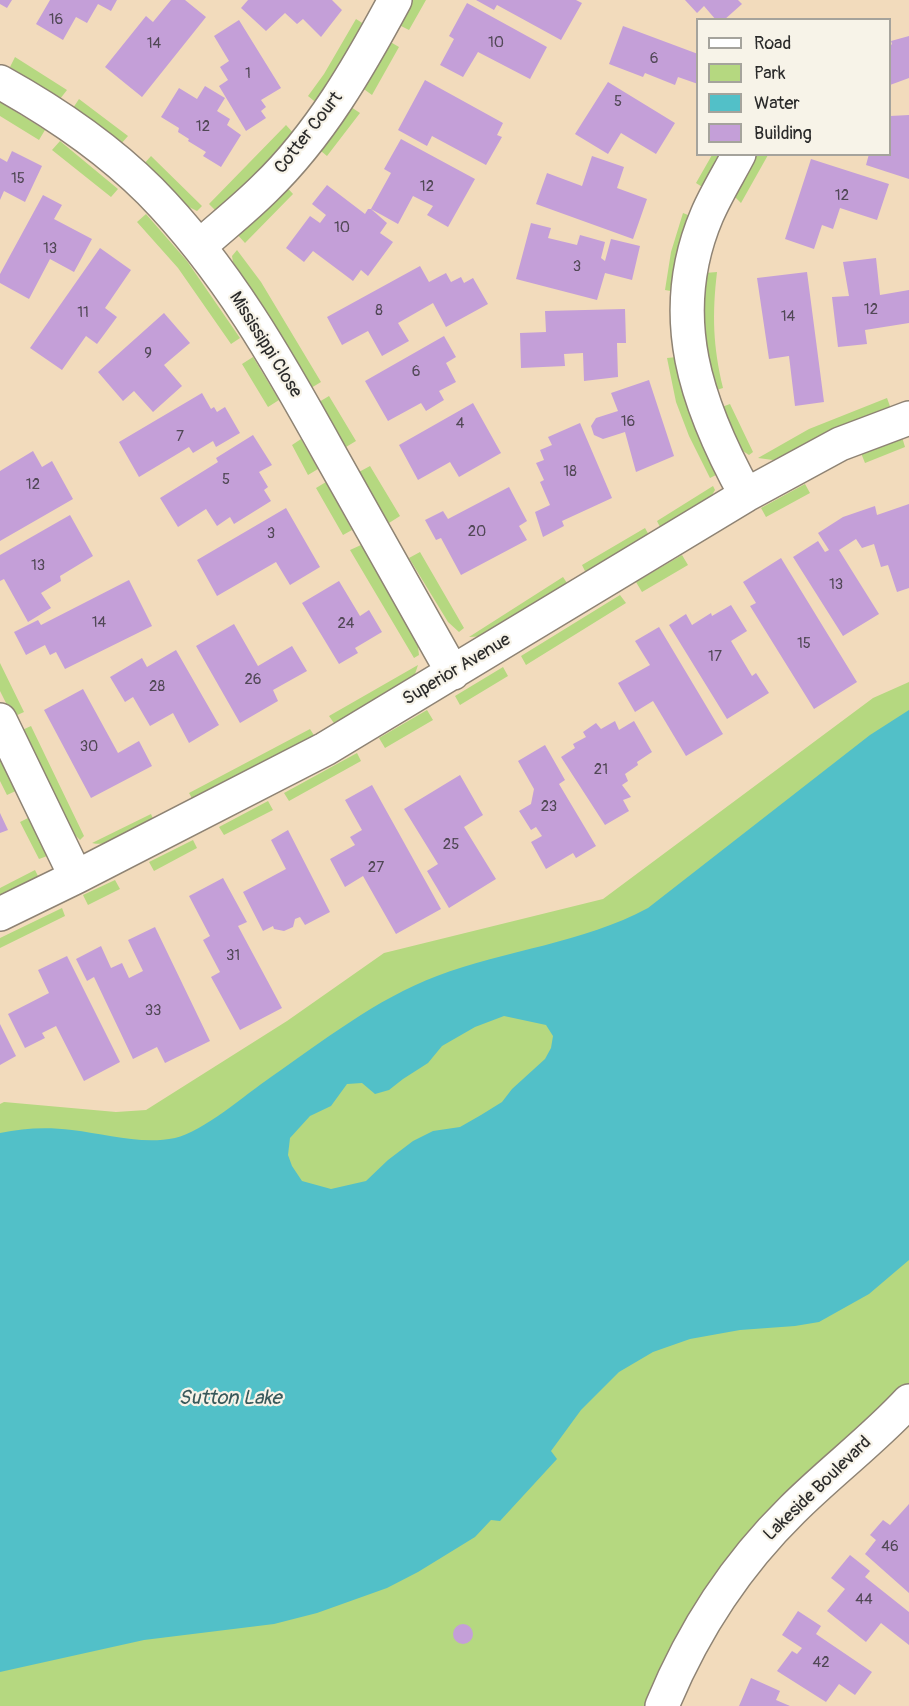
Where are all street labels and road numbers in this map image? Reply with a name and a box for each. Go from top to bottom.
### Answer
street label: Cotter Court [270,88,348,178]
street label: Mississippi Close [224,288,306,402]
street label: Superior Avenue [399,629,515,711]
street label: Lakeside Boulevard [760,1432,876,1546]

